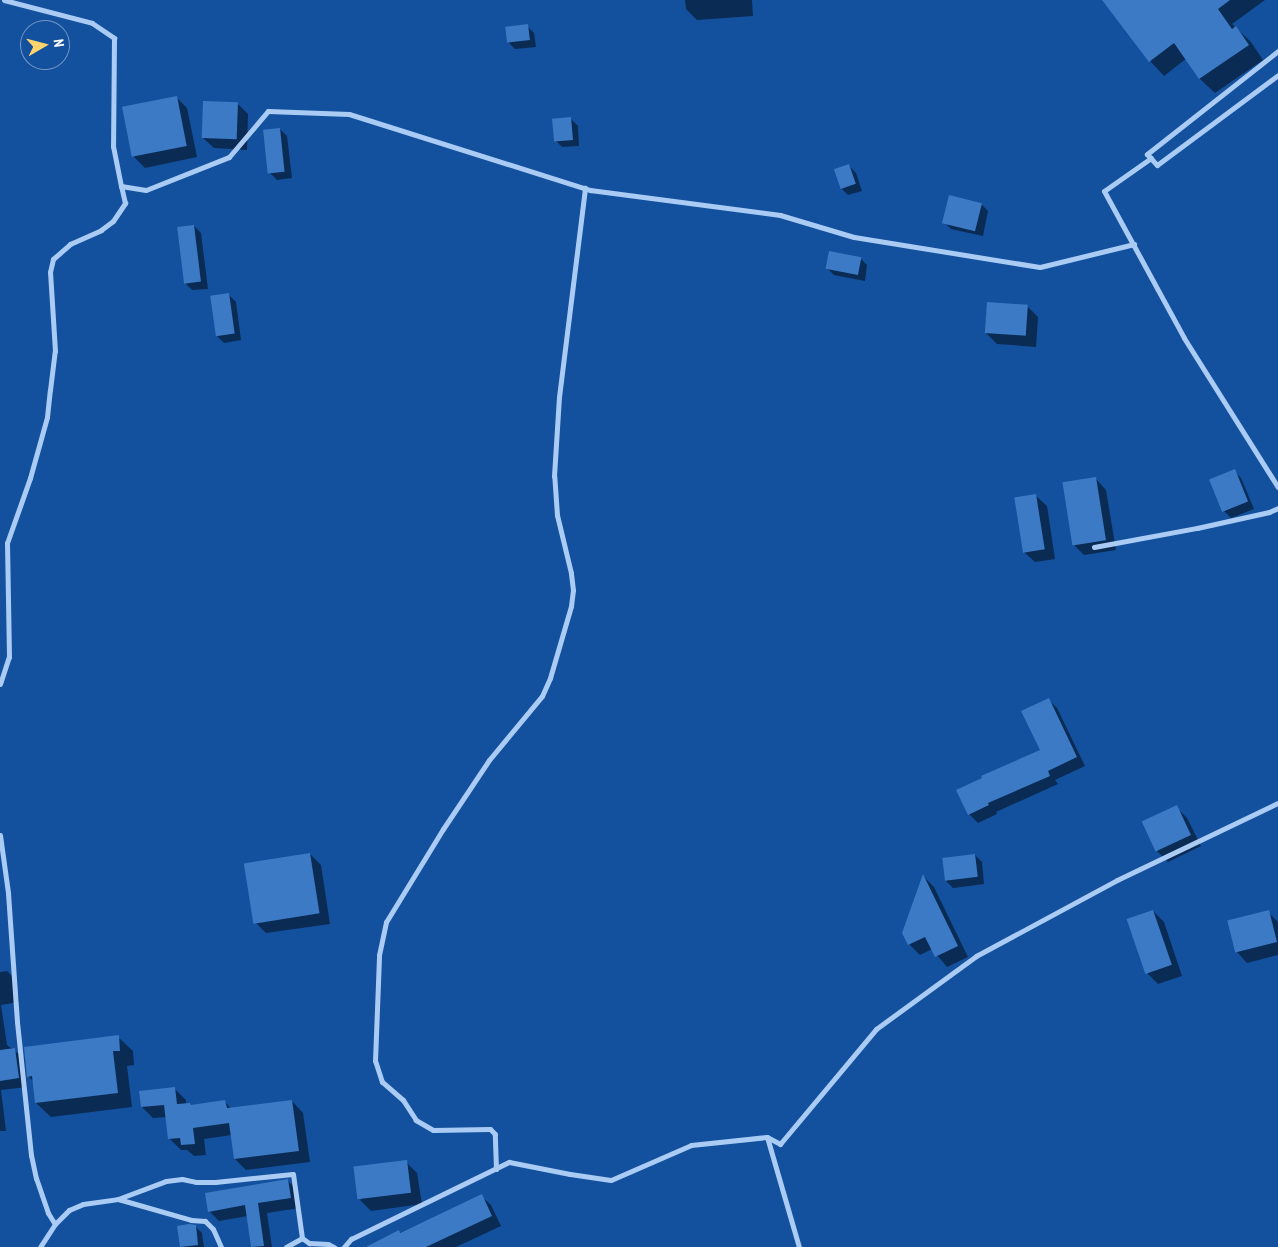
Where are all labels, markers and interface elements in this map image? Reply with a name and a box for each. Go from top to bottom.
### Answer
north arrow [20,20,70,70]
text: N [49,38,68,48]

